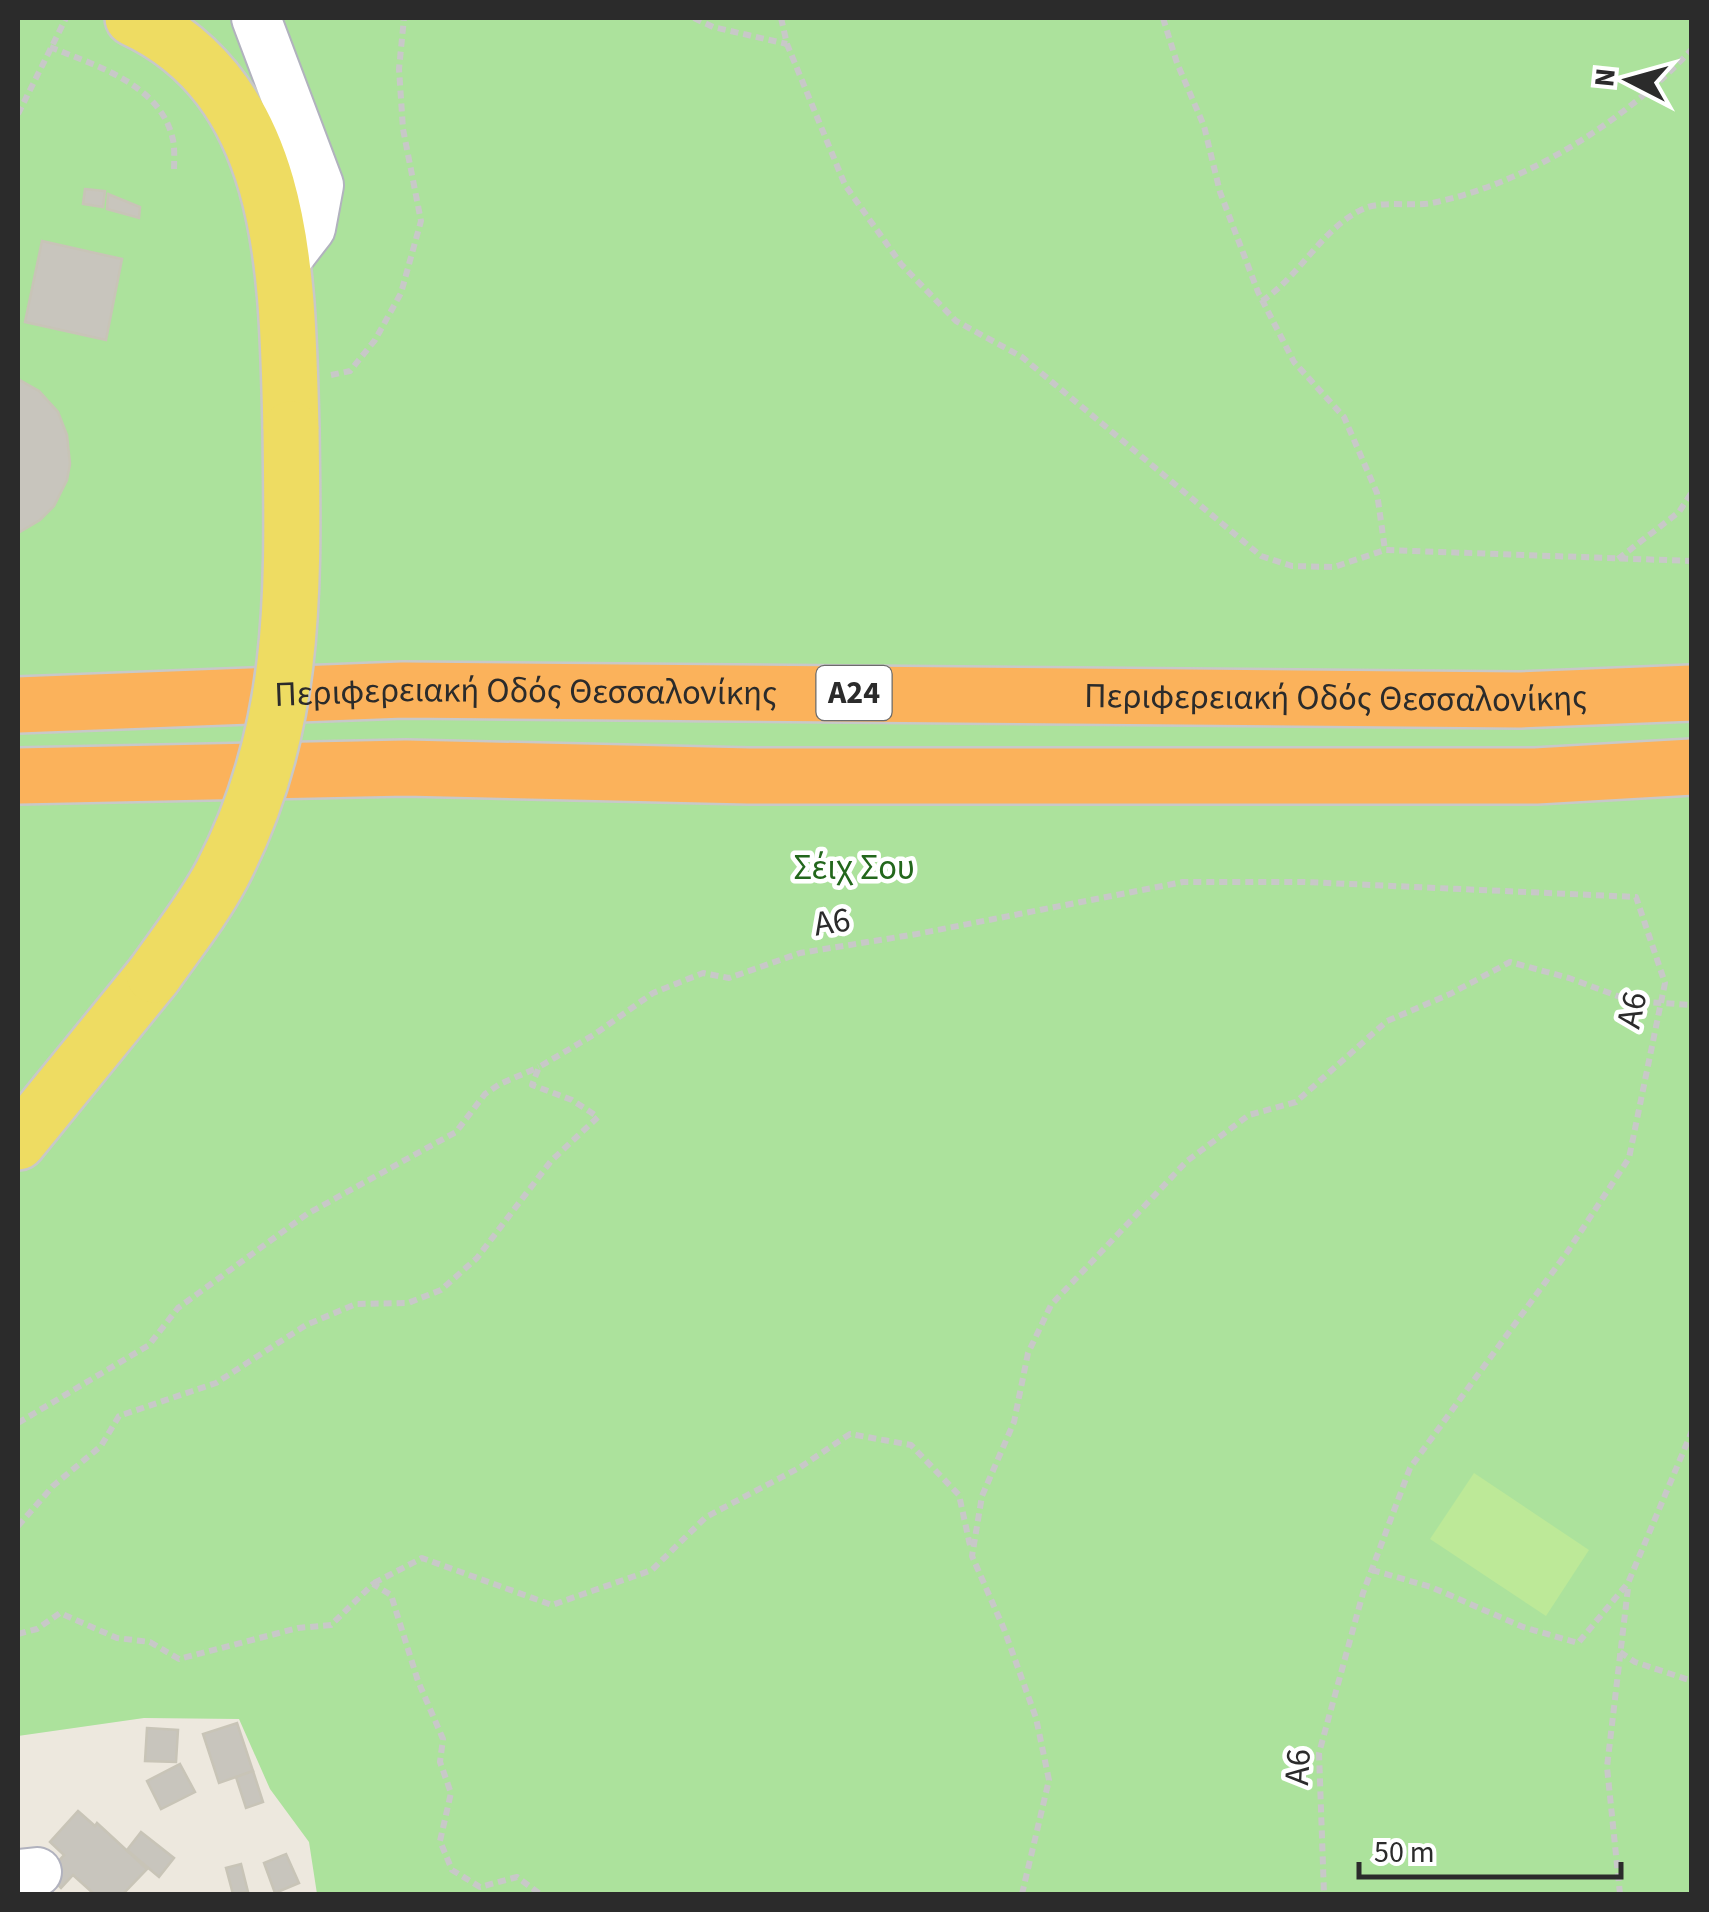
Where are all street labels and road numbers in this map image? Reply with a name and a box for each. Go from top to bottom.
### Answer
street label: Περιφερειακή Οδός Θεσσαλονίκης [273,665,777,720]
road number: Α24 [816,666,892,720]
street label: Περιφερειακή Οδός Θεσσαλονίκης [1084,671,1588,725]
street label: A6 [810,894,854,950]
street label: A6 [1604,987,1660,1033]
street label: A6 [1272,1748,1324,1786]

